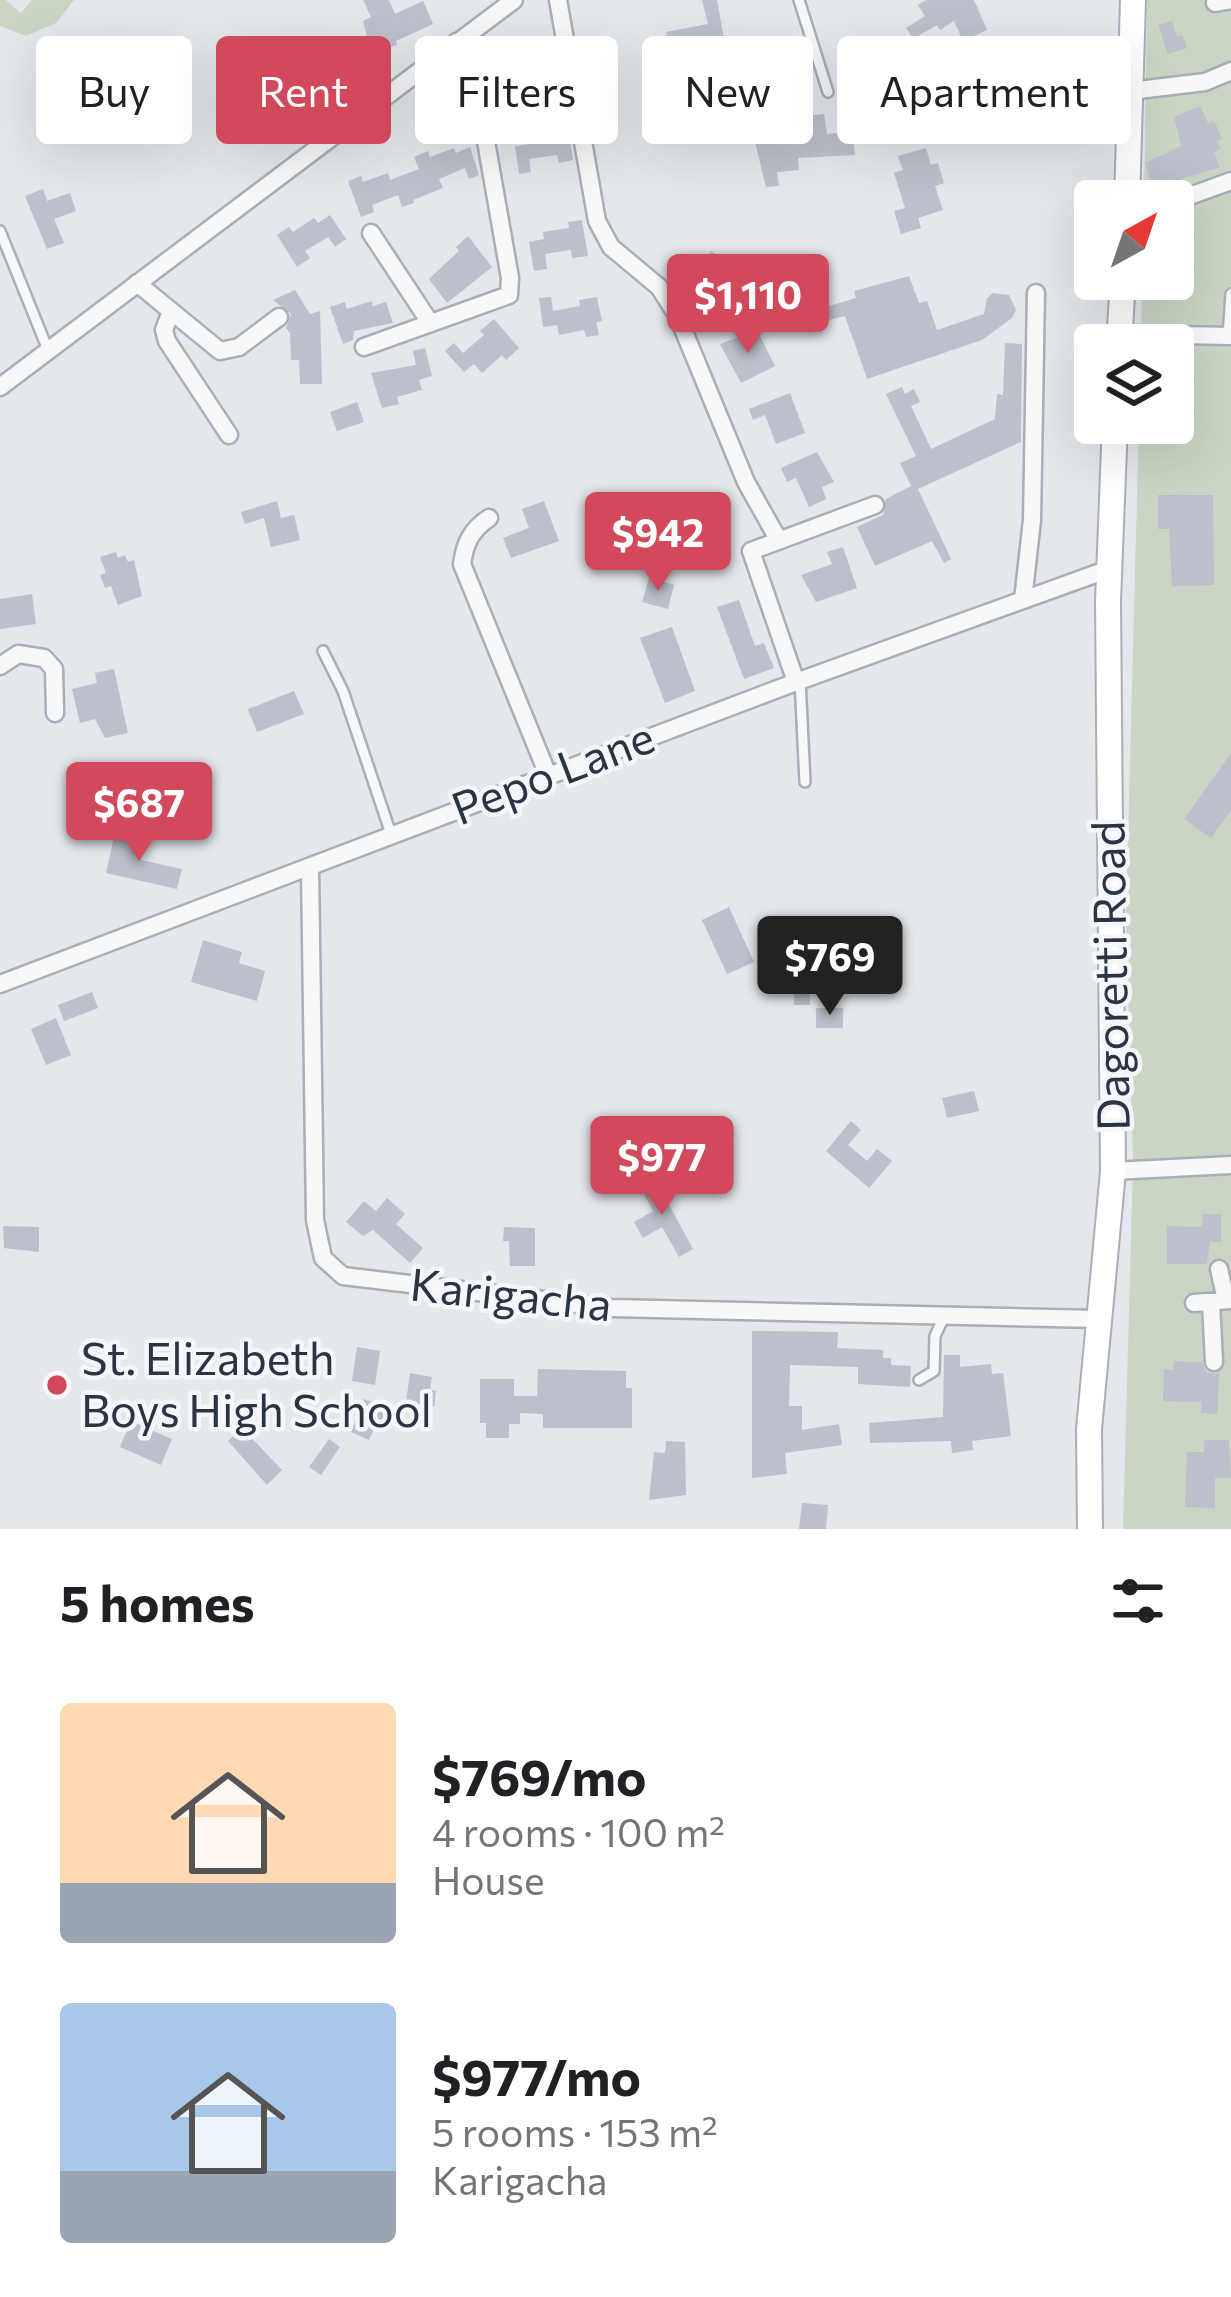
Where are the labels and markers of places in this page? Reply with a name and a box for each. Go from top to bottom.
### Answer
pin: $1,110 [650,254,846,356]
pin: $942 [587,492,729,594]
pin: $687 [68,762,210,864]
pin: $769 [759,916,901,1018]
pin: $977 [591,1116,733,1218]
place label: St. Elizabeth Boys High School [81,1329,432,1436]
marker: St. Elizabeth Boys High School [44,1372,70,1398]

